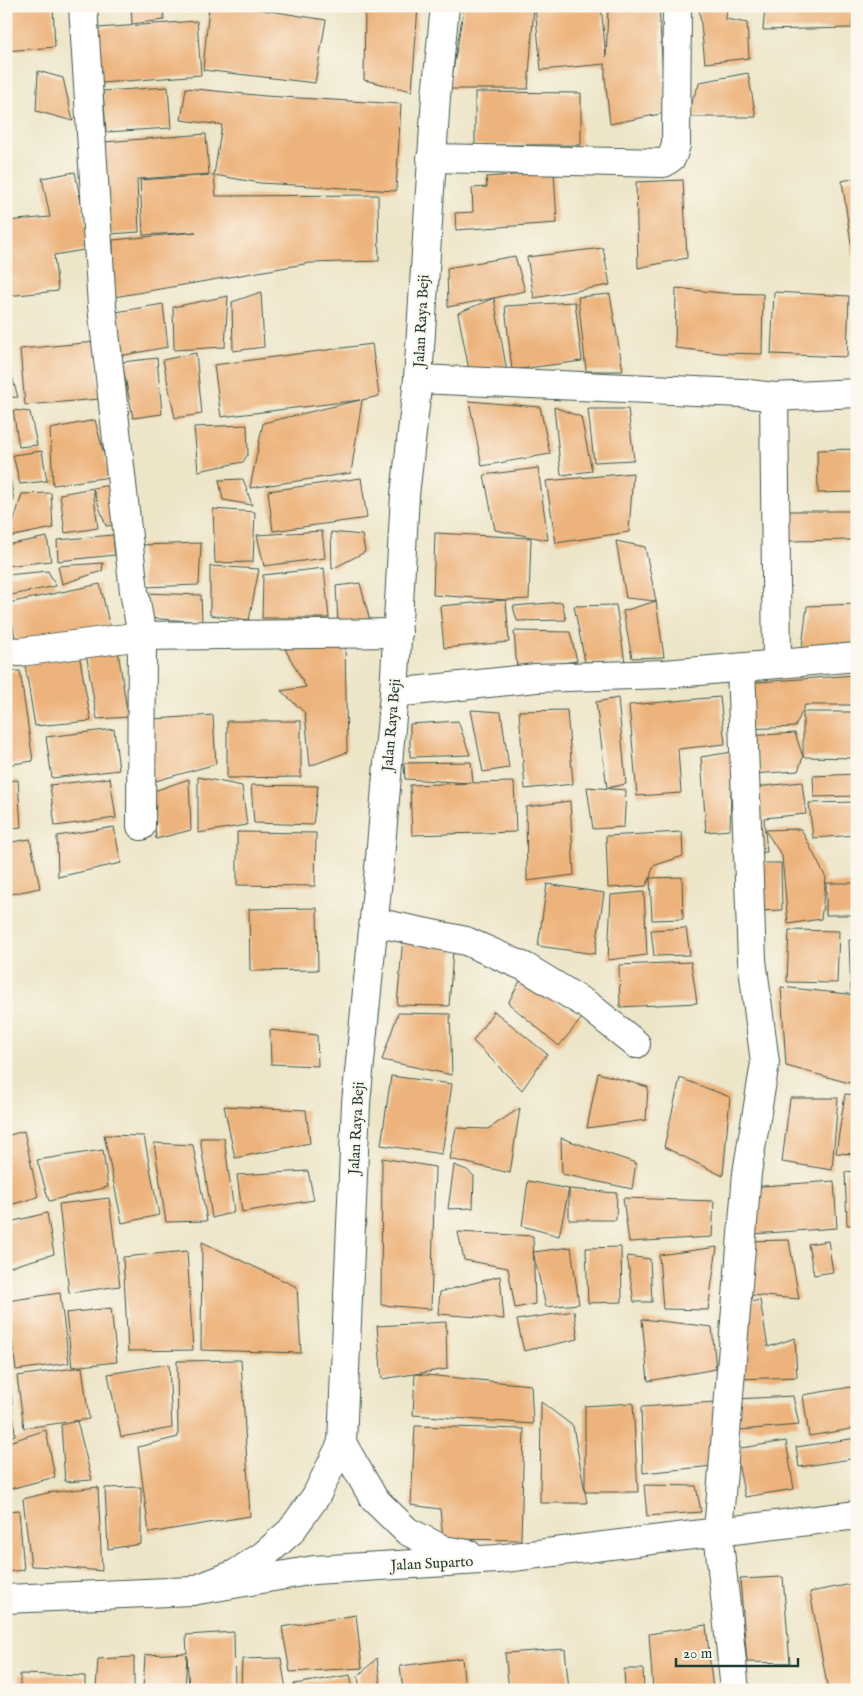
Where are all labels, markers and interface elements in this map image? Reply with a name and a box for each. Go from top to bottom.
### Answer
street label: Jalan Raya Beji [409,274,433,370]
street label: Jalan Raya Beji [378,678,405,774]
street label: Jalan Raya Beji [344,1081,368,1177]
street label: Jalan Suparto [388,1552,474,1575]
scale bar [676,1636,798,1668]
text: 20 m [683,1644,713,1663]

